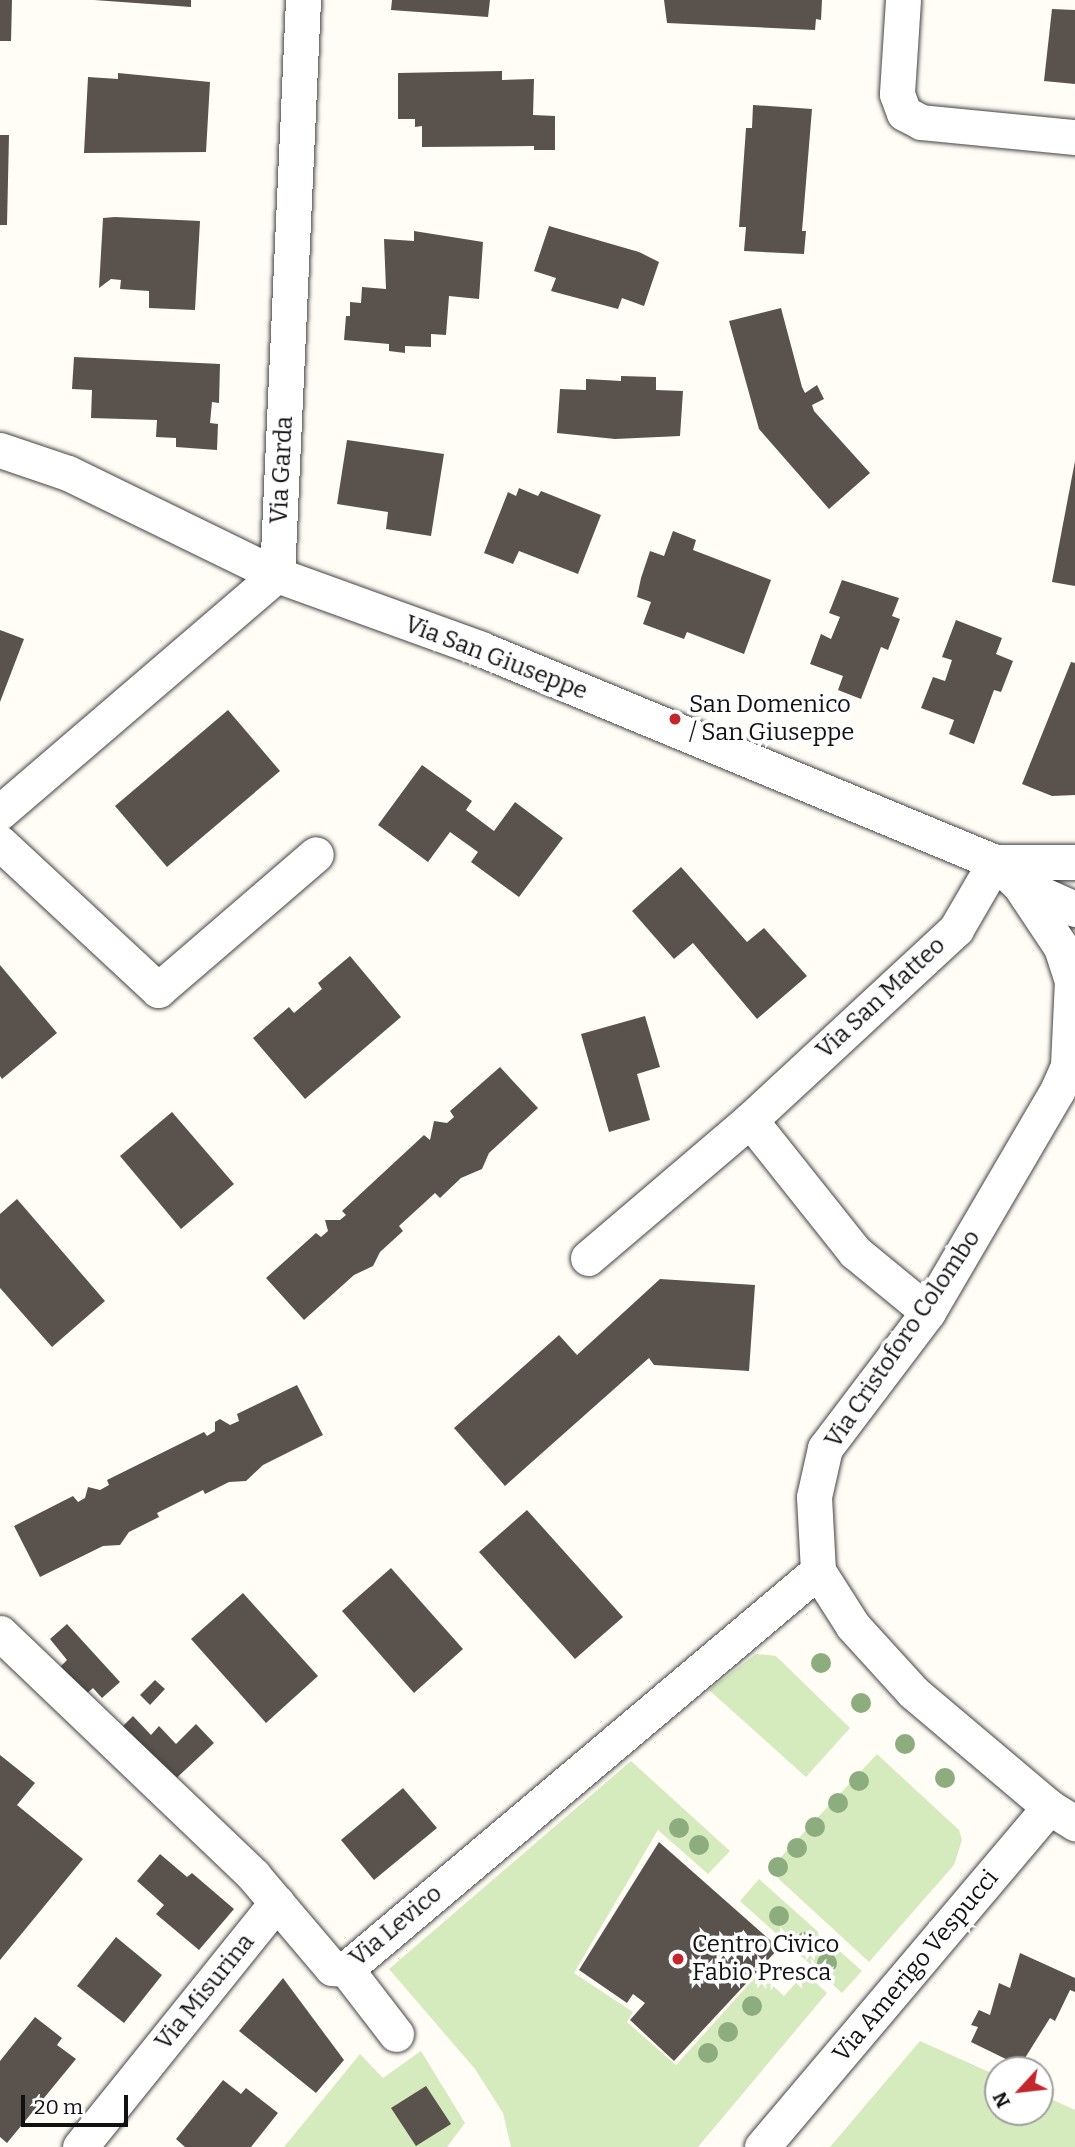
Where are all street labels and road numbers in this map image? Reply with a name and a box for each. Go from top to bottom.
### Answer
street label: Via Garda [265,415,299,525]
street label: Via San Giuseppe [401,610,591,706]
street label: Via San Matteo [811,931,951,1065]
street label: Via Cristoforo Colombo [819,1225,987,1453]
street label: Via Amerigo Vespucci [827,1864,1005,2068]
street label: Via Levico [344,1879,448,1973]
street label: Via Misurina [149,1928,261,2056]

